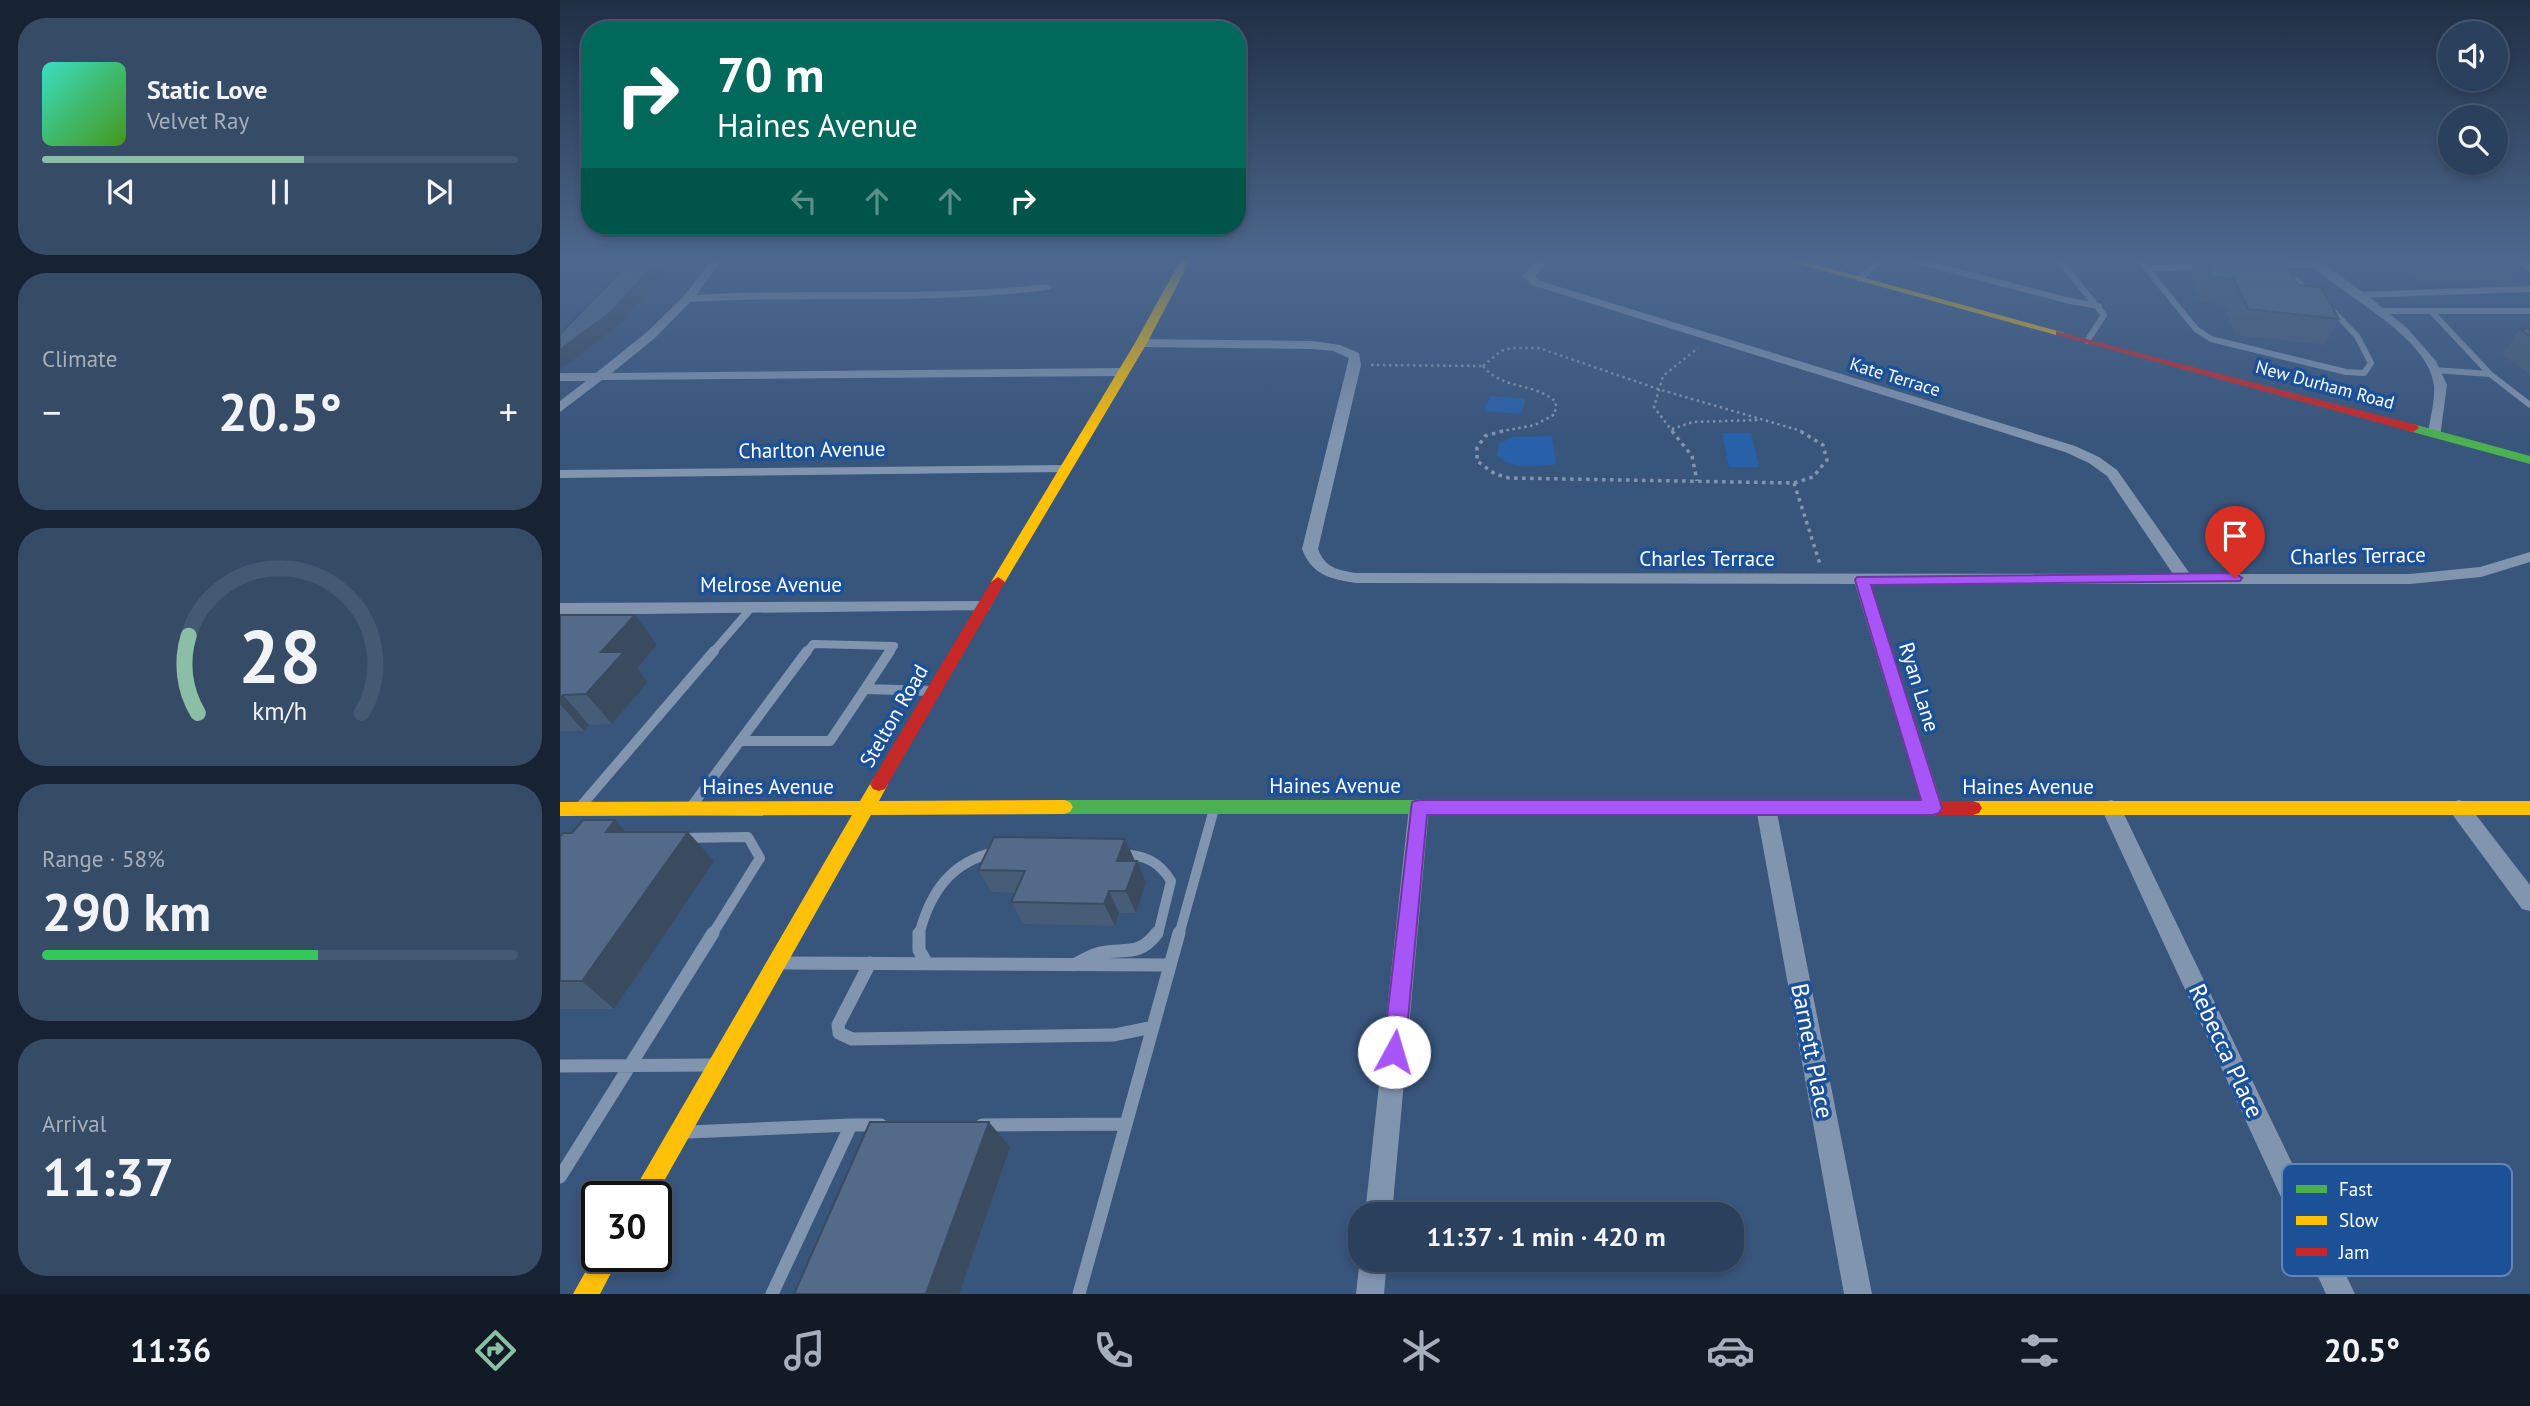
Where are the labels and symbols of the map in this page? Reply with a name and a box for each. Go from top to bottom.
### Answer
street label: Kate Terrace [1847,352,1943,401]
street label: New Durham Road [2253,355,2397,414]
street label: Charlton Avenue [738,435,886,464]
pin [2205,506,2265,578]
street label: Charles Terrace [2290,541,2426,570]
street label: Charles Terrace [1639,545,1775,572]
street label: Melrose Avenue [700,571,842,598]
street label: Ryan Lane [1893,639,1946,735]
street label: Stelton Road [853,659,934,772]
street label: Haines Avenue [1269,772,1401,799]
street label: Haines Avenue [702,773,834,800]
street label: Haines Avenue [1962,773,2094,800]
street label: Rebecca Place [2182,979,2271,1123]
street label: Barnett Place [1784,981,1841,1121]
position arrow [1357,1015,1431,1089]
legend [2282,1164,2512,1276]
text: Fast [2339,1177,2373,1201]
speed limit sign: 30 [581,1181,672,1272]
text: Slow [2339,1208,2379,1232]
text: Jam [2338,1240,2369,1264]

